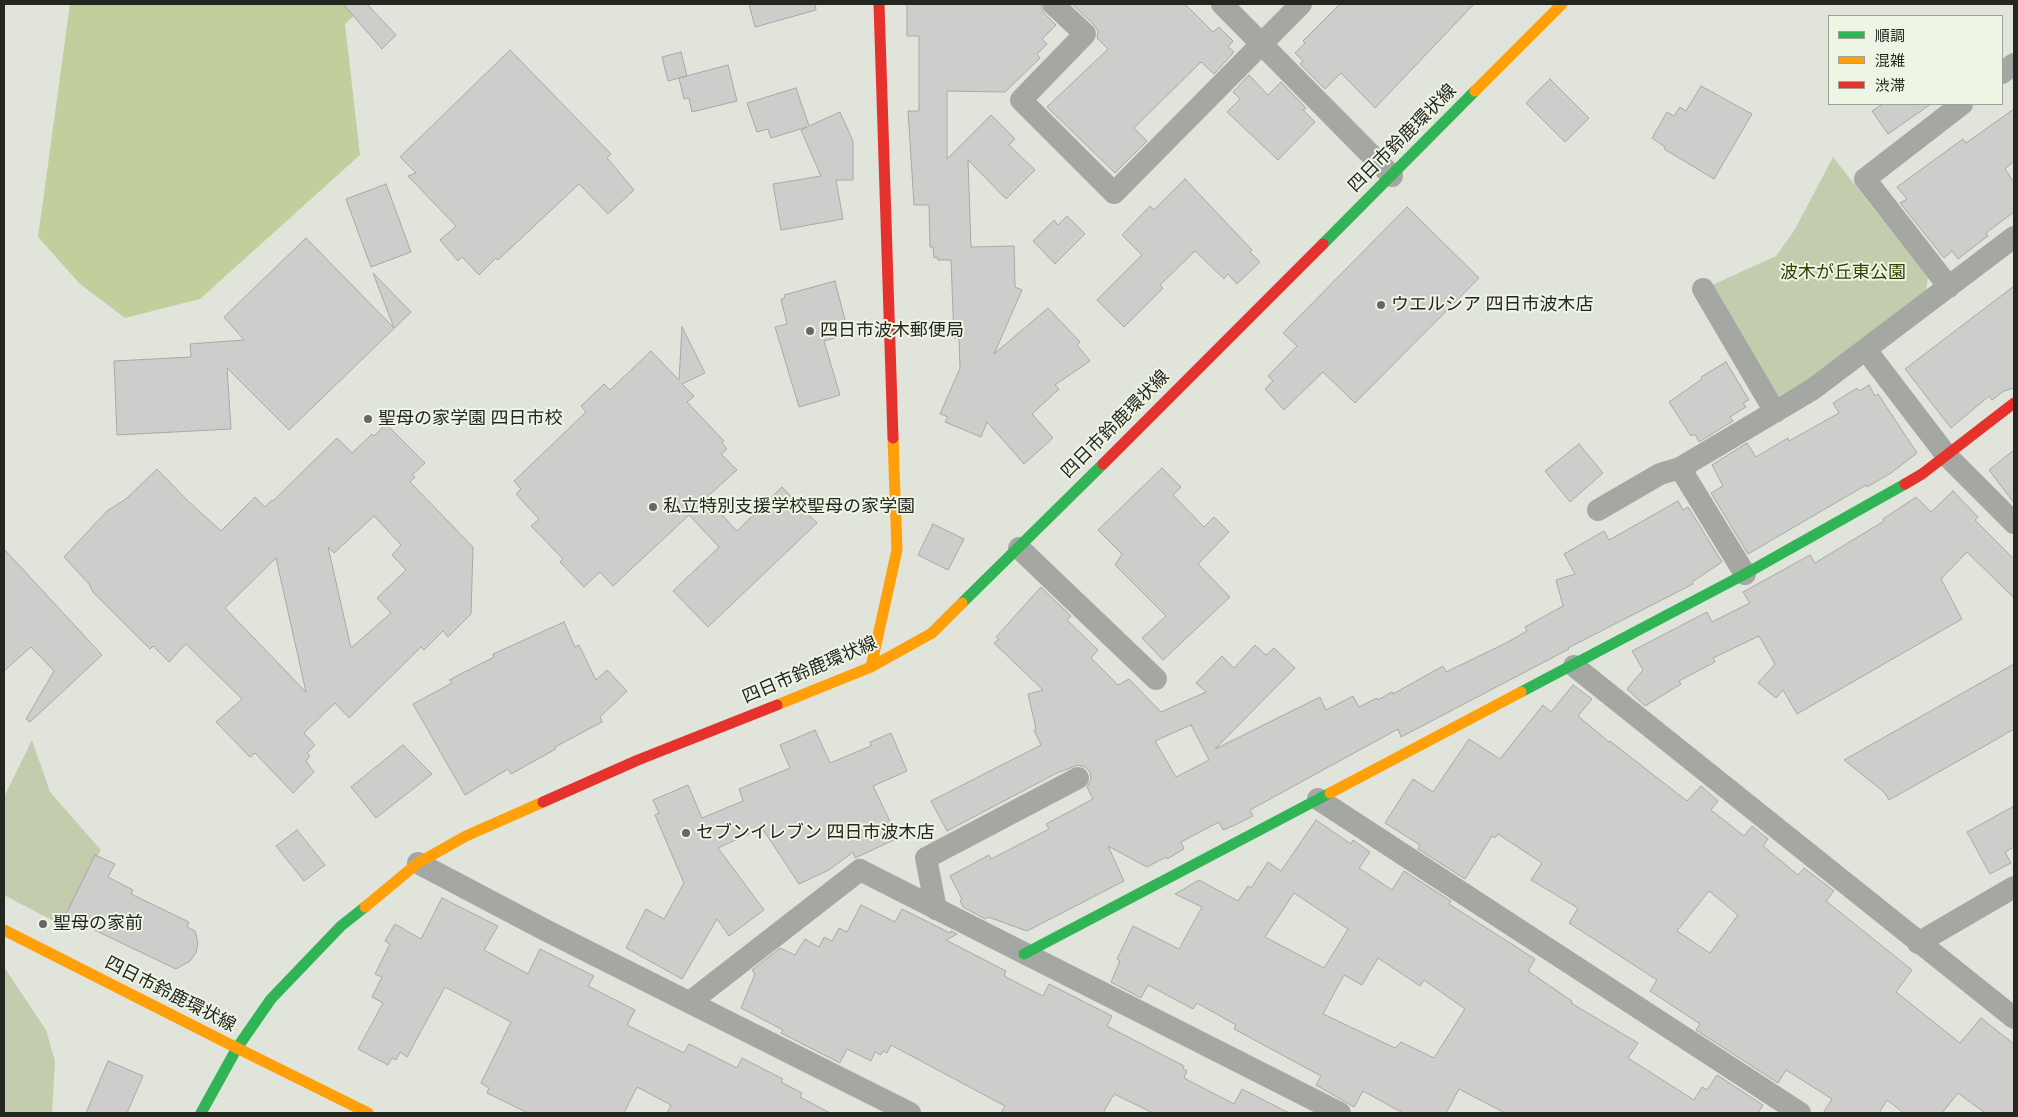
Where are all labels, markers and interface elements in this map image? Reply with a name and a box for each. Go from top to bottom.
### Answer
legend [1828,15,2003,105]
text: 順調 [1875,27,1905,45]
text: 混雑 [1875,52,1905,70]
text: 渋滞 [1875,77,1905,95]
street label: 四日市鈴鹿環状線 [1344,80,1462,198]
park label: 波木が丘東公園 [1780,262,1906,284]
place label: ウエルシア 四日市波木店 [1391,294,1593,316]
marker: ウエルシア 四日市波木店 [1375,299,1387,311]
place label: 四日市波木郵便局 [820,320,964,342]
marker: 四日市波木郵便局 [804,325,816,337]
street label: 四日市鈴鹿環状線 [1057,366,1175,484]
place label: 聖母の家学園 四日市校 [378,408,562,430]
marker: 聖母の家学園 四日市校 [362,413,374,425]
place label: 私立特別支援学校聖母の家学園 [663,496,915,518]
marker: 私立特別支援学校聖母の家学園 [647,501,659,513]
street label: 四日市鈴鹿環状線 [740,633,880,709]
place label: セブンイレブン 四日市波木店 [696,822,934,844]
marker: セブンイレブン 四日市波木店 [680,827,692,839]
place label: 聖母の家前 [53,913,143,935]
marker: 聖母の家前 [37,918,49,930]
street label: 四日市鈴鹿環状線 [101,953,239,1037]

